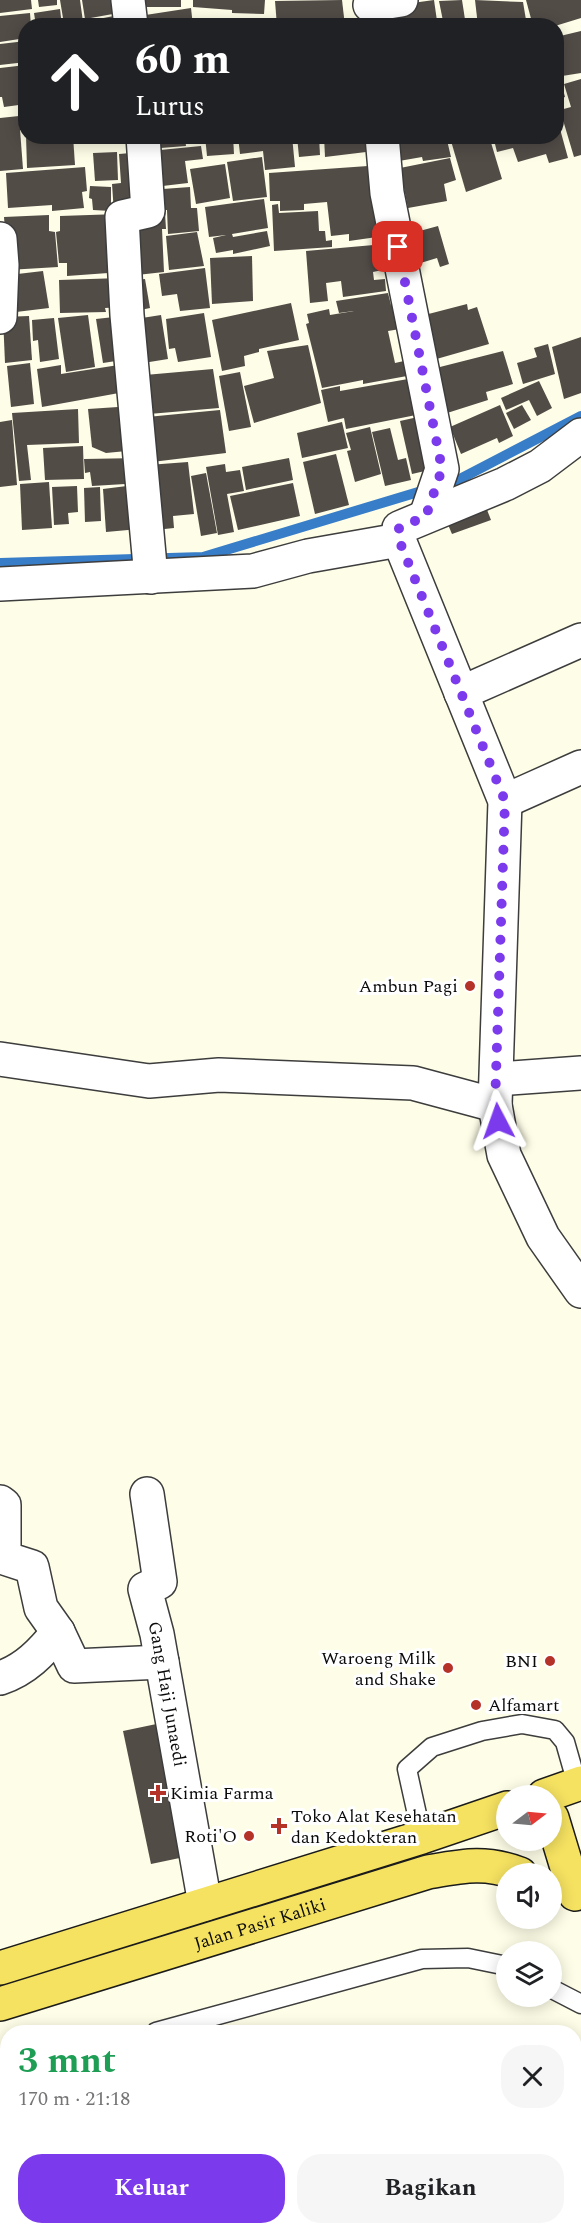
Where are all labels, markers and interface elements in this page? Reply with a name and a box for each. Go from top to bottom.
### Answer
text: 60 m [135,29,230,92]
icon: ahead [36,42,114,120]
text: Lurus [135,86,205,128]
pin [372,221,423,272]
icon: arrive [381,230,414,263]
place label: Ambun Pagi [359,973,458,1000]
marker: Ambun Pagi [463,979,477,993]
position arrow [466,1089,530,1153]
street label: Gang Haji Junaedi [140,1618,193,1769]
place label: Waroeng Milk and Shake [321,1645,436,1693]
place label: BNI [505,1648,538,1675]
marker: BNI [543,1654,557,1668]
marker: Waroeng Milk and Shake [441,1661,455,1675]
place label: Alfamart [488,1692,559,1719]
marker: Alfamart [469,1698,483,1712]
place label: Kimia Farma [170,1780,274,1807]
north arrow [496,1785,562,1851]
map controls [496,1785,562,2007]
marker: Kimia Farma [151,1786,165,1800]
place label: Toko Alat Kesehatan dan Kedokteran [291,1803,457,1851]
marker: Toko Alat Kesehatan dan Kedokteran [272,1819,286,1833]
place label: Roti'O [184,1823,237,1850]
marker: Roti'O [242,1829,256,1843]
button: sound [496,1863,562,1929]
street label: Jalan Pasir Kaliki [191,1891,329,1957]
button: layers [496,1941,562,2007]
text: 3 mnt [18,2034,116,2089]
button: close [501,2045,564,2108]
text: 170 m · 21:18 [18,2084,130,2114]
button: Keluar [18,2154,285,2223]
button: Bagikan [297,2154,564,2223]

